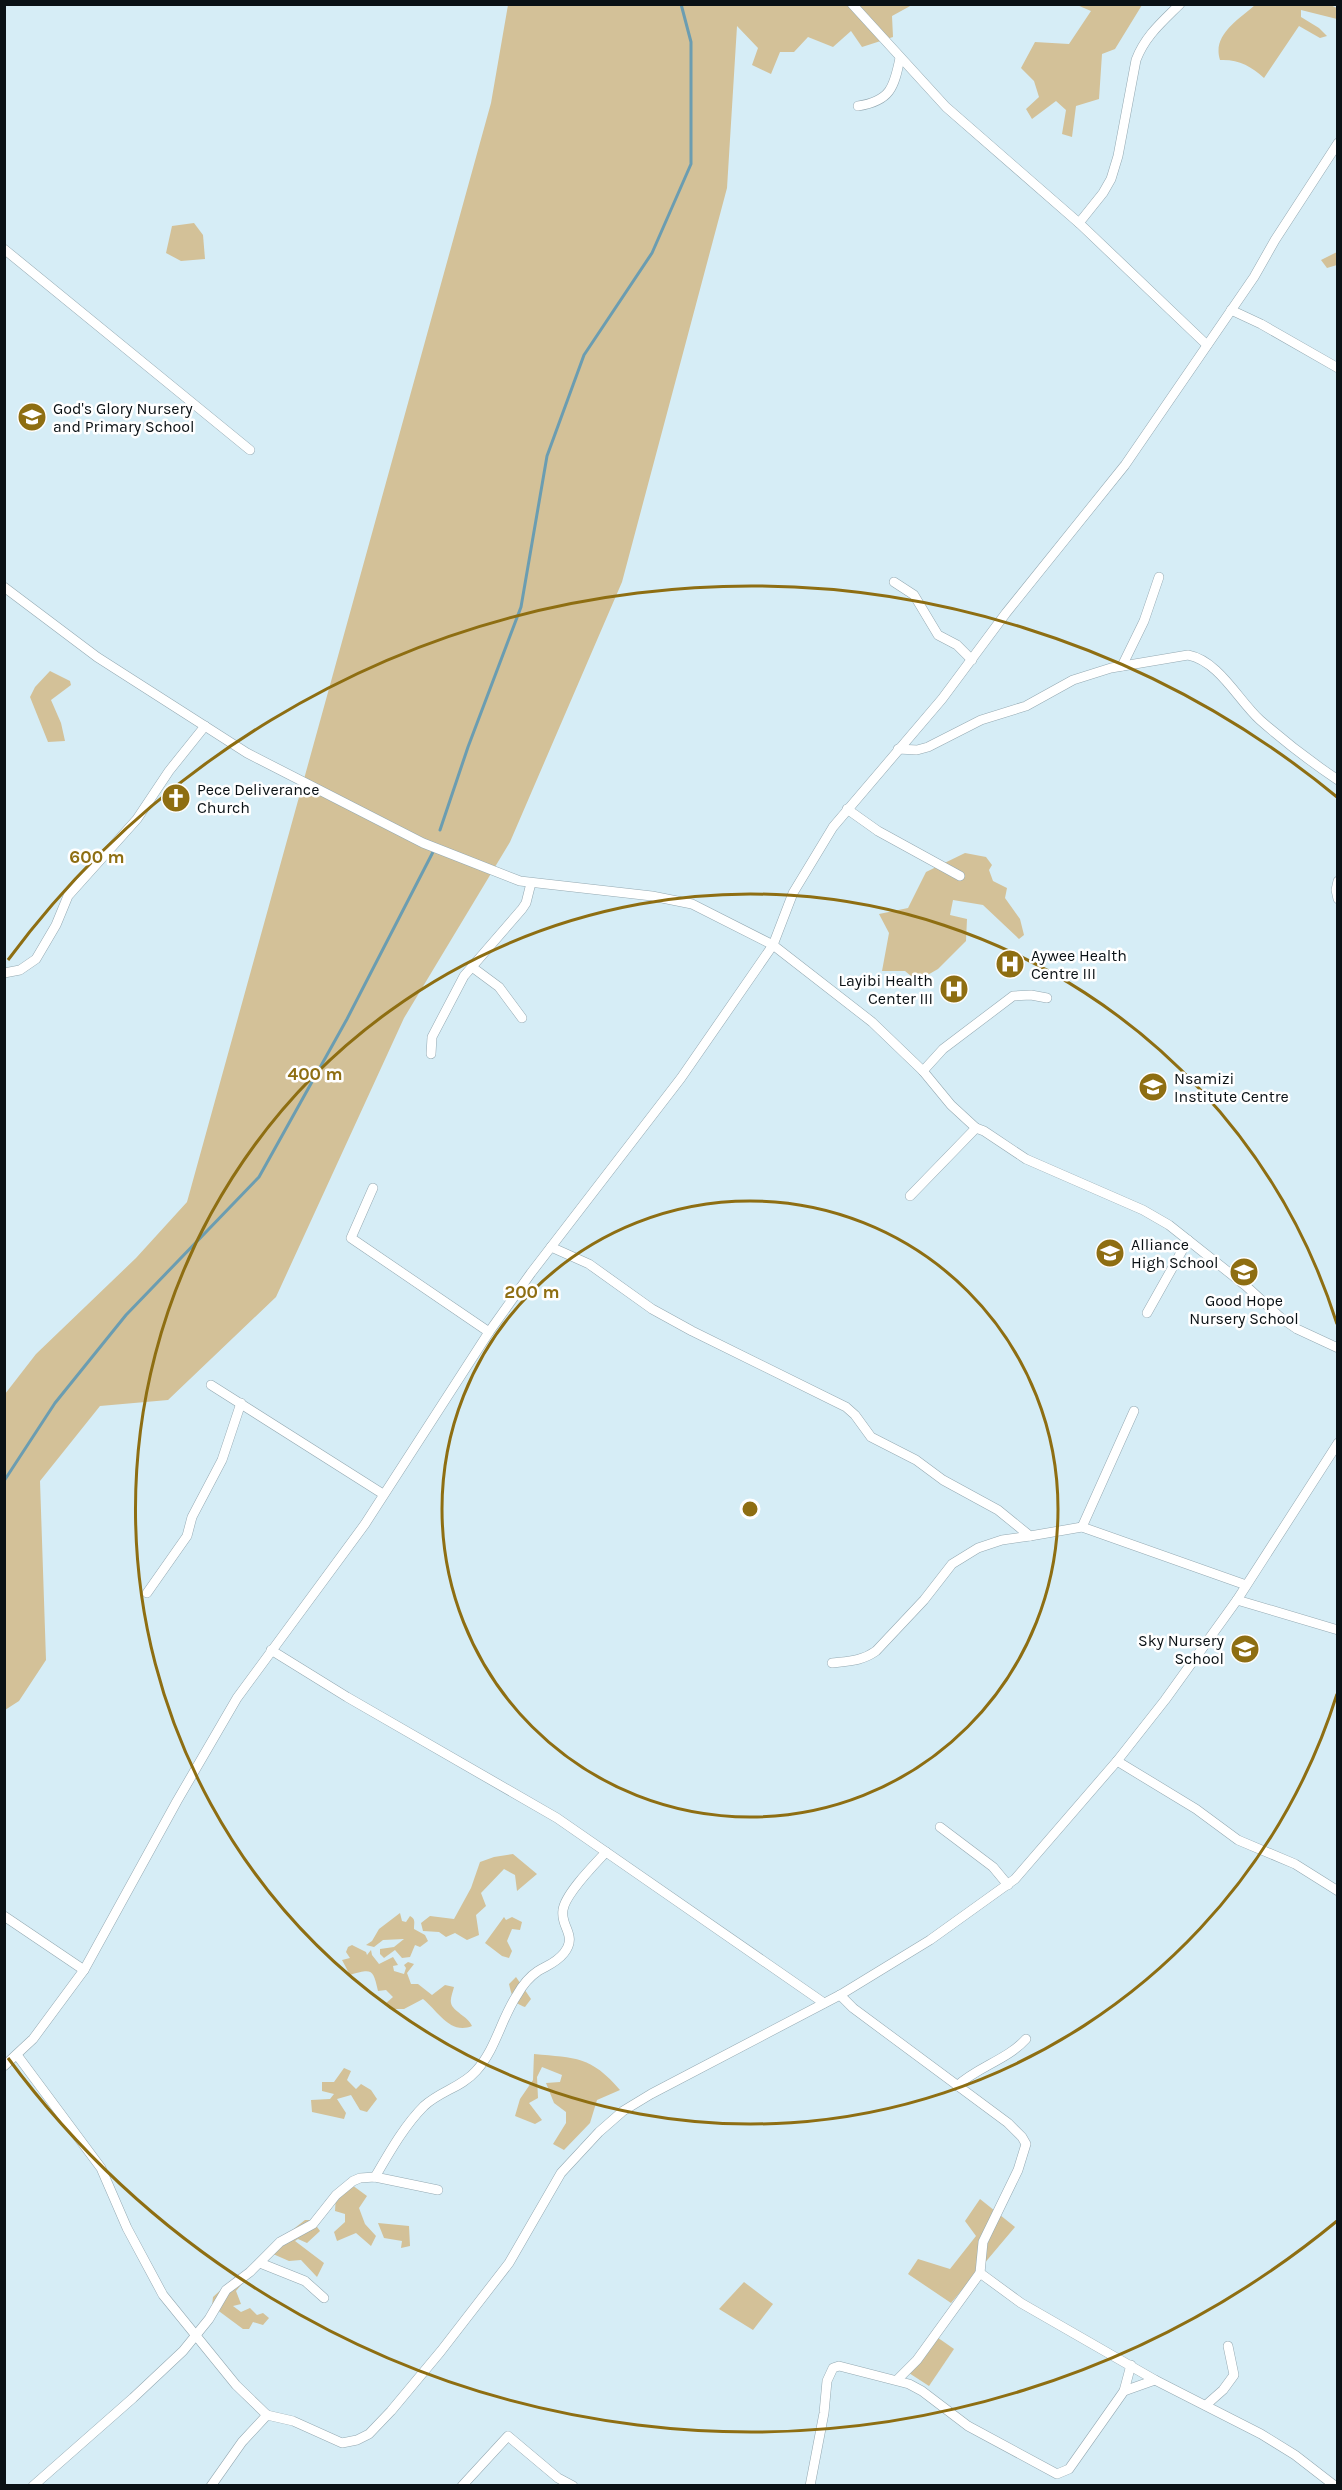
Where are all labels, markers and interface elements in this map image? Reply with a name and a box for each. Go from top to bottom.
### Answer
place label: God's Glory Nursery and Primary School [53,399,195,436]
school or university icon: God's Glory Nursery and Primary School [16,401,48,433]
place label: Pece Deliverance Church [197,780,319,817]
church icon: Pece Deliverance Church [160,782,192,814]
text: 600 m [69,846,125,868]
place label: Aywee Health Centre III [1031,946,1127,983]
hospital icon: Aywee Health Centre III [994,948,1026,980]
place label: Layibi Health Center III [839,971,933,1008]
hospital icon: Layibi Health Center III [938,973,970,1005]
text: 400 m [287,1063,343,1085]
place label: Nsamizi Institute Centre [1174,1069,1289,1106]
school or university icon: Nsamizi Institute Centre [1137,1071,1169,1103]
place label: Alliance High School [1131,1235,1219,1272]
school or university icon: Alliance High School [1094,1237,1126,1269]
school or university icon: Good Hope Nursery School [1228,1256,1260,1288]
text: 200 m [504,1281,560,1303]
place label: Good Hope Nursery School [1189,1291,1299,1328]
centre of rings [740,1499,760,1519]
place label: Sky Nursery School [1138,1631,1225,1668]
school or university icon: Sky Nursery School [1229,1633,1261,1665]

